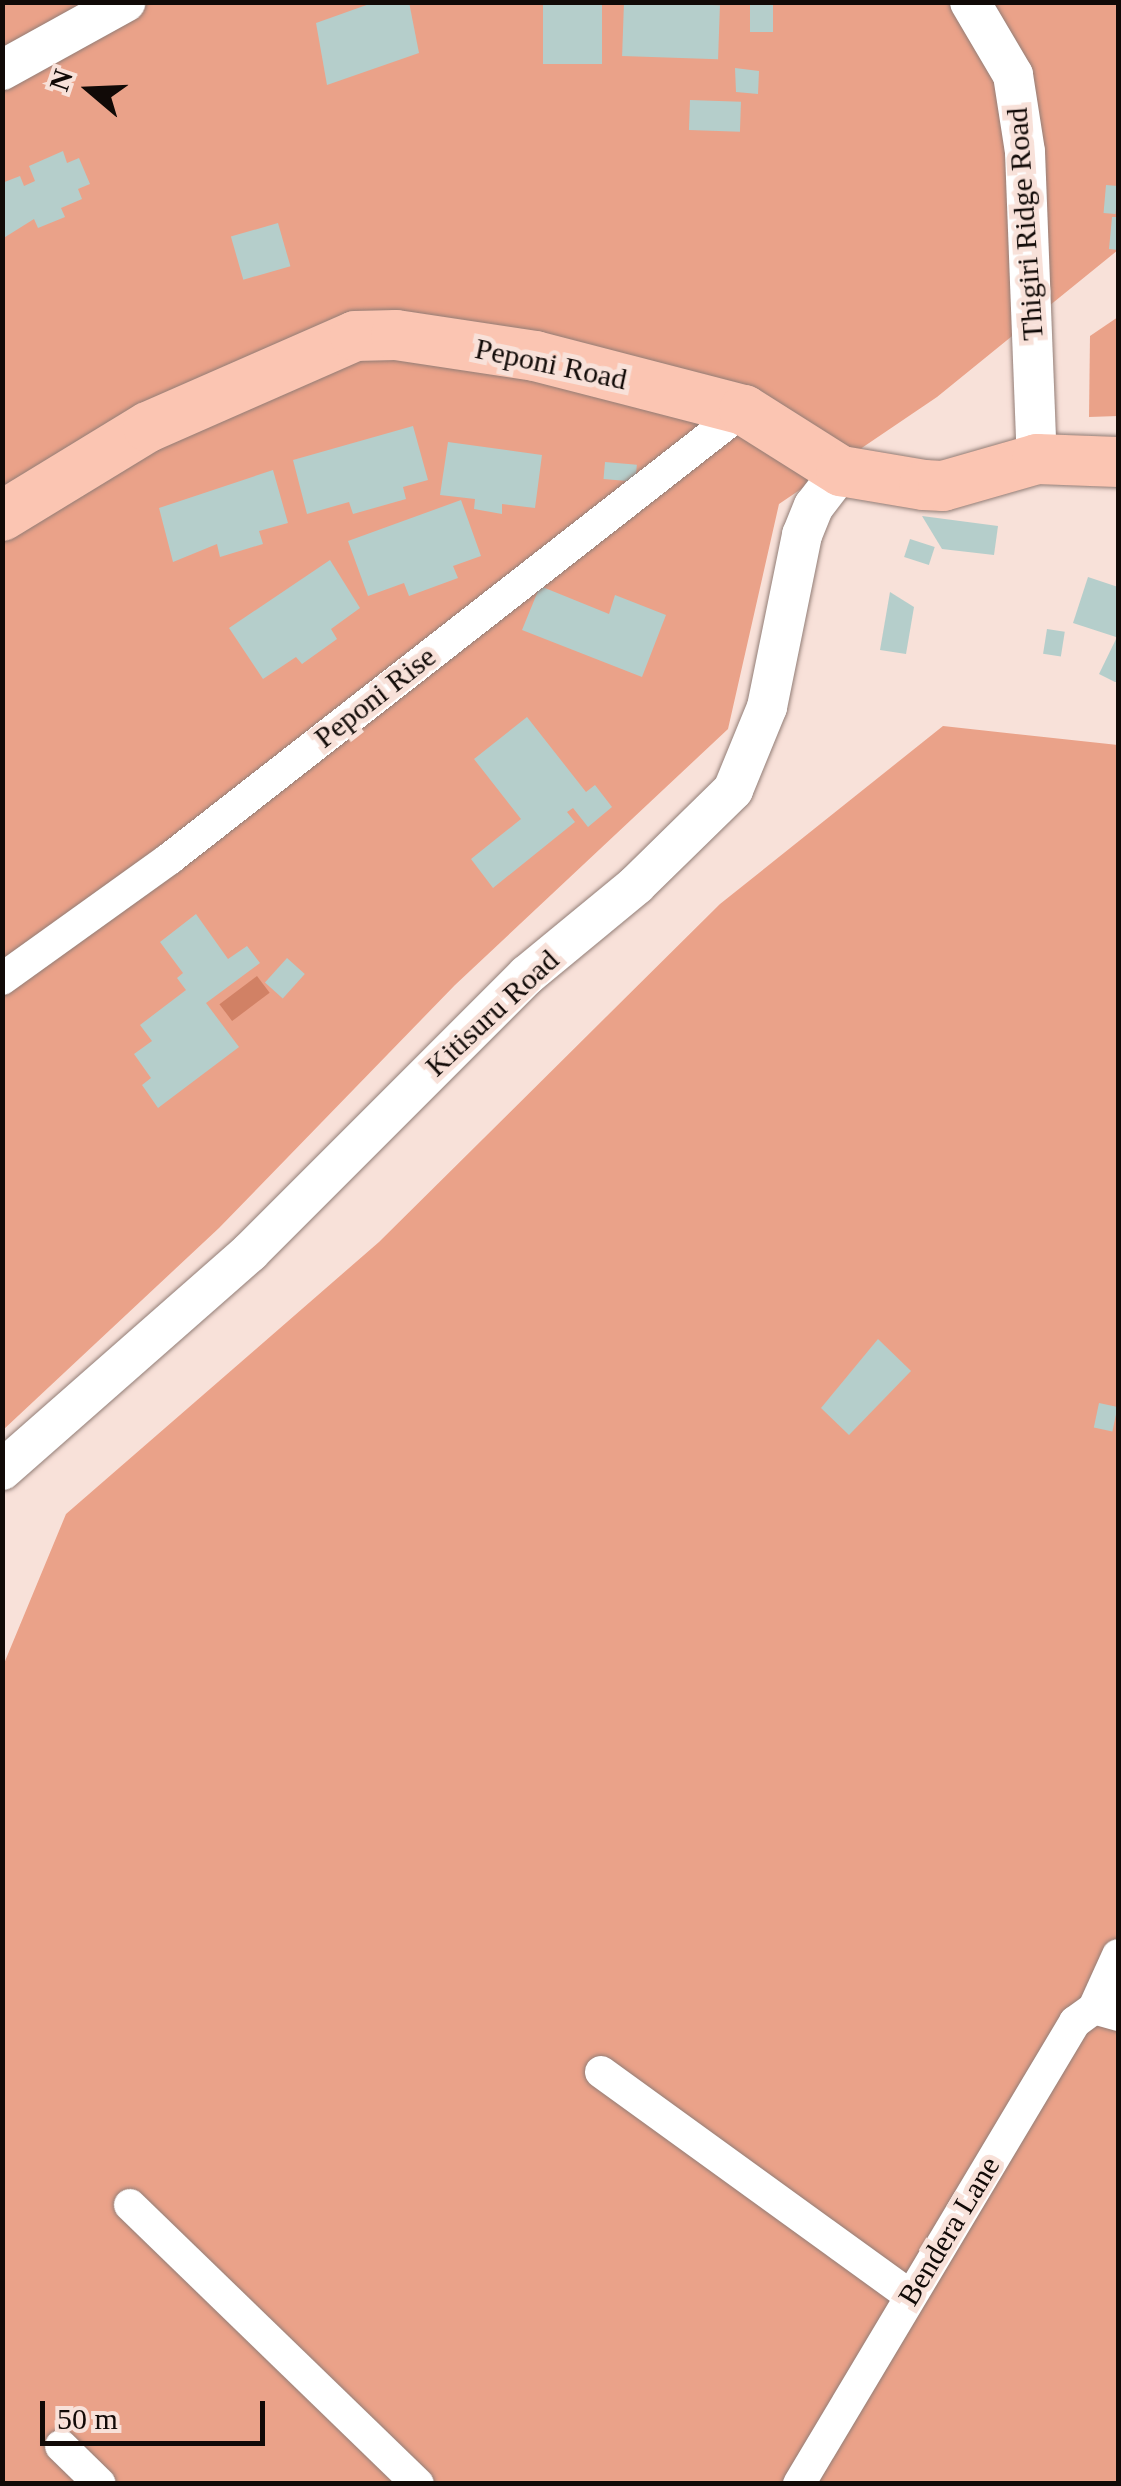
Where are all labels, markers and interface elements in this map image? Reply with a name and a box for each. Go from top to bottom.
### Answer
north arrow [40,40,140,140]
text: N [43,65,79,95]
street label: Thigiri Ridge Road [999,106,1051,342]
street label: Peponi Road [472,330,630,398]
street label: Peponi Rise [307,638,443,756]
street label: Kitisuru Road [418,942,566,1084]
street label: Bendera Lane [890,2150,1008,2312]
scale bar [45,2381,270,2443]
text: 50 m [57,2402,118,2435]

